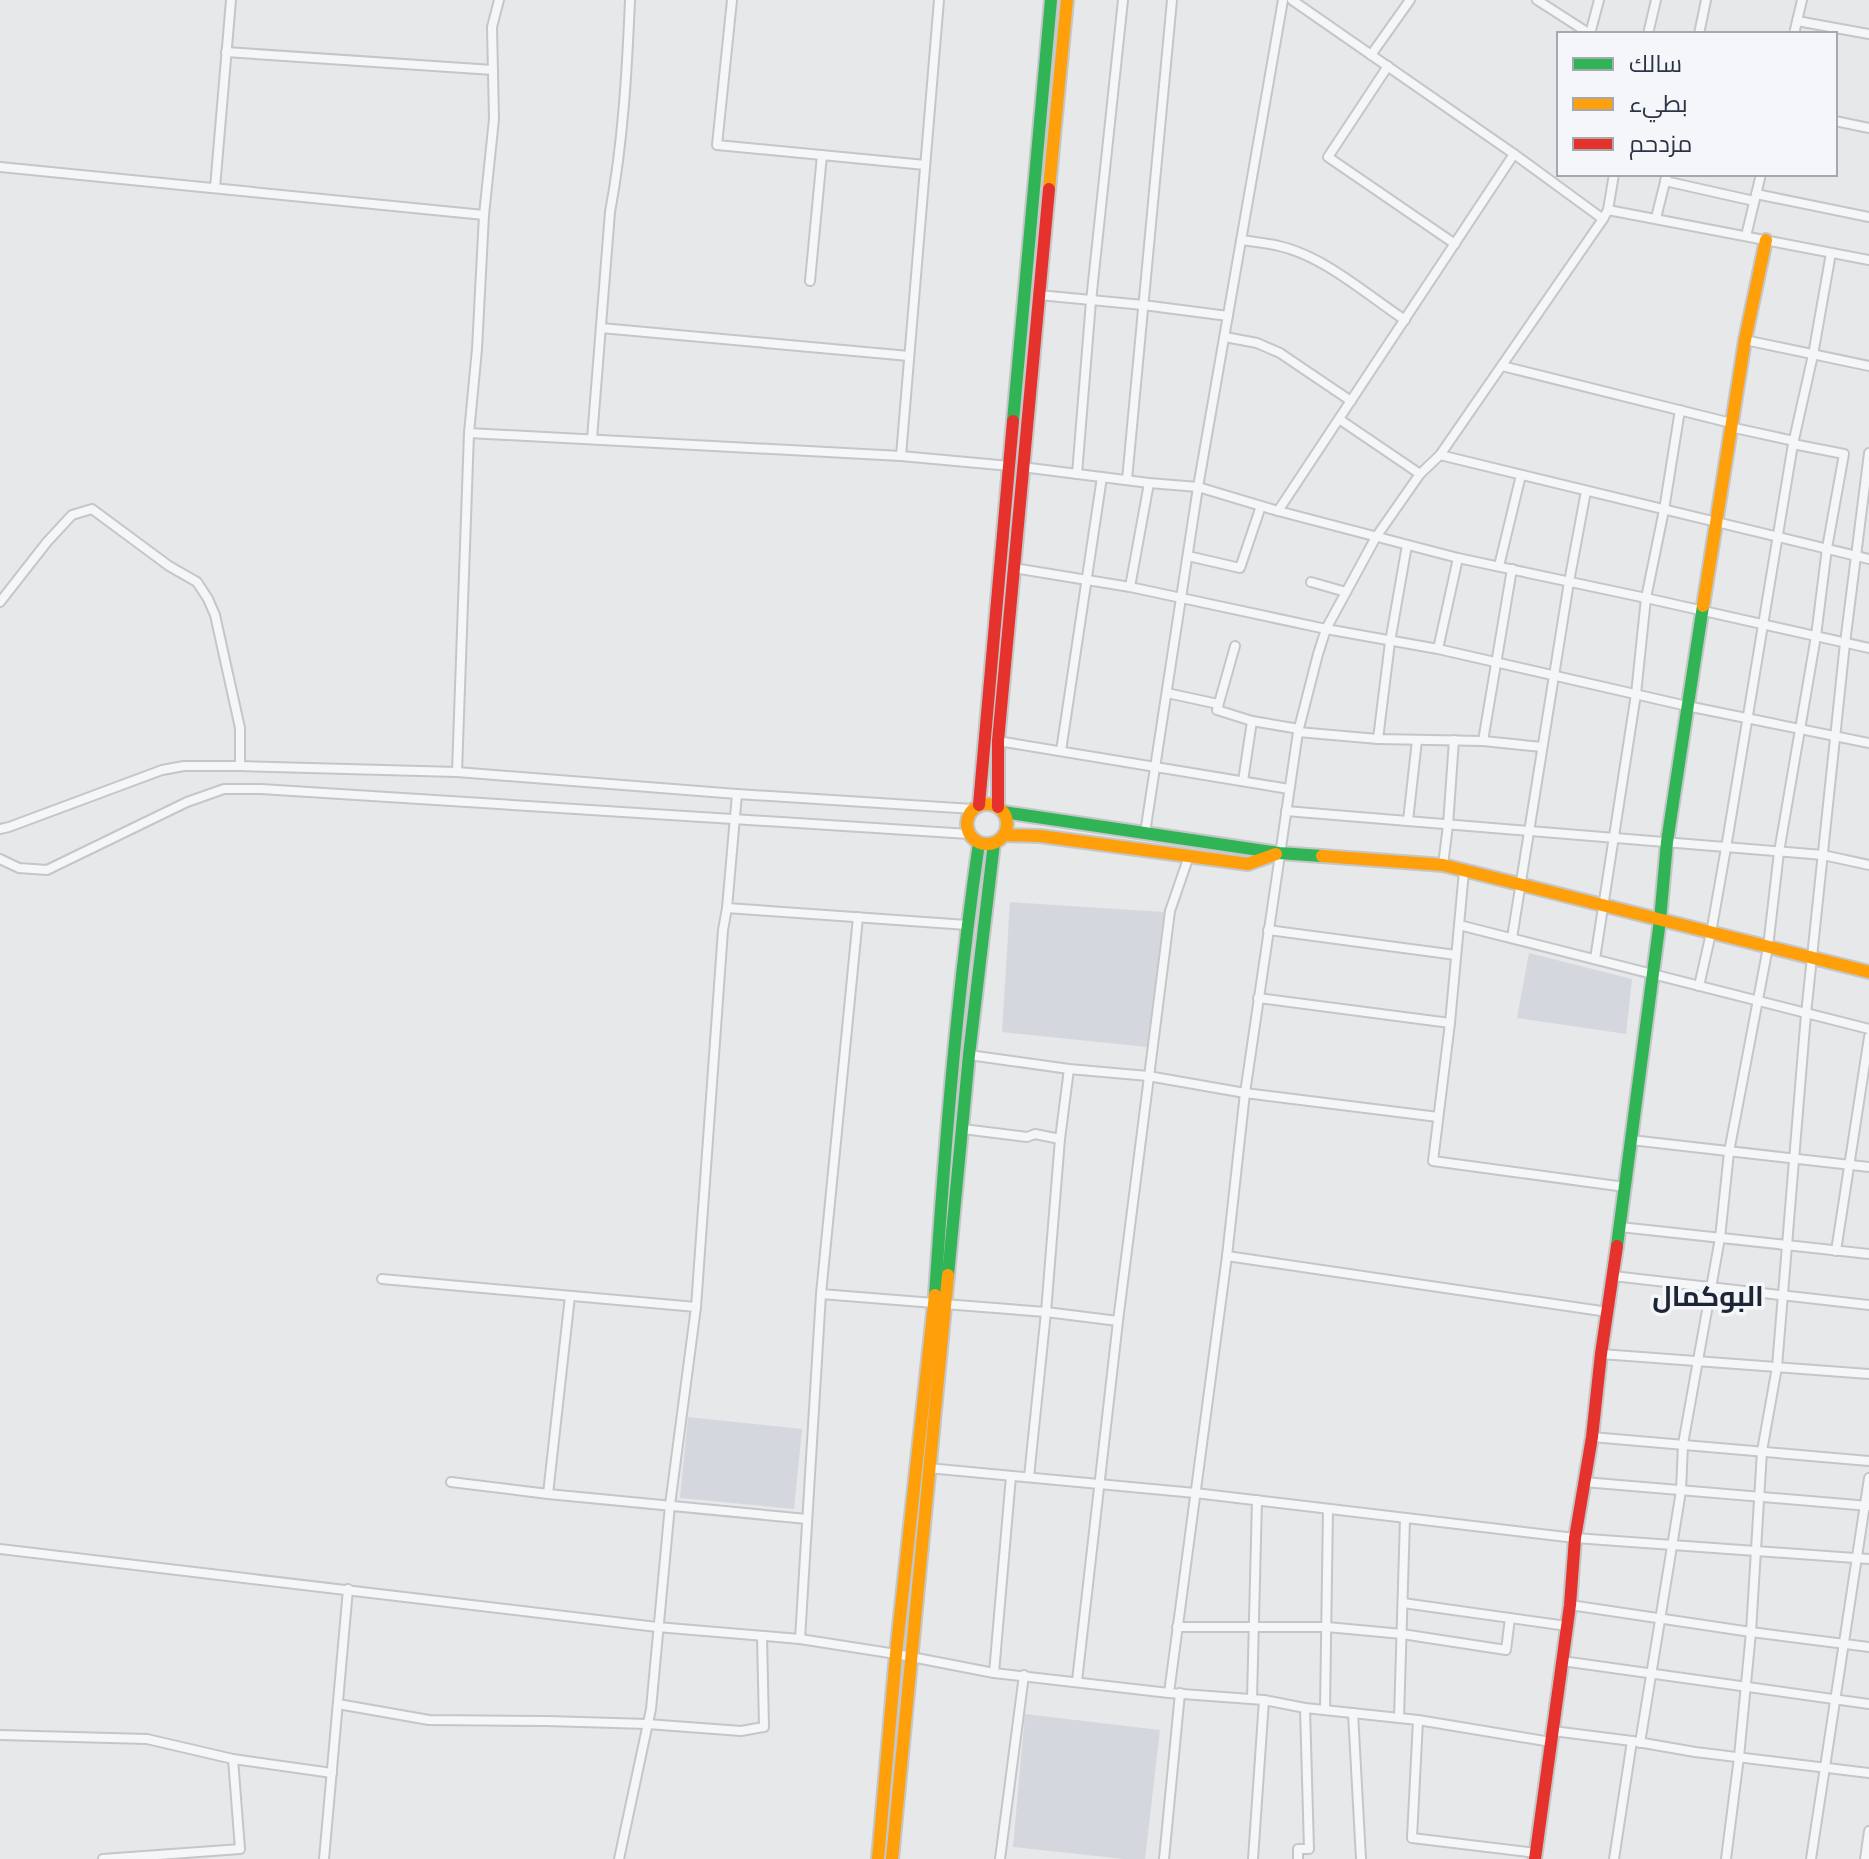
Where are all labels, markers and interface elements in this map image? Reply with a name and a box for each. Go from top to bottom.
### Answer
legend [1557,32,1837,176]
text: سالك [1629,48,1682,77]
text: بطيء [1629,88,1688,123]
text: مزدحم [1629,128,1692,160]
district label: البوكمال [1652,1278,1764,1313]

